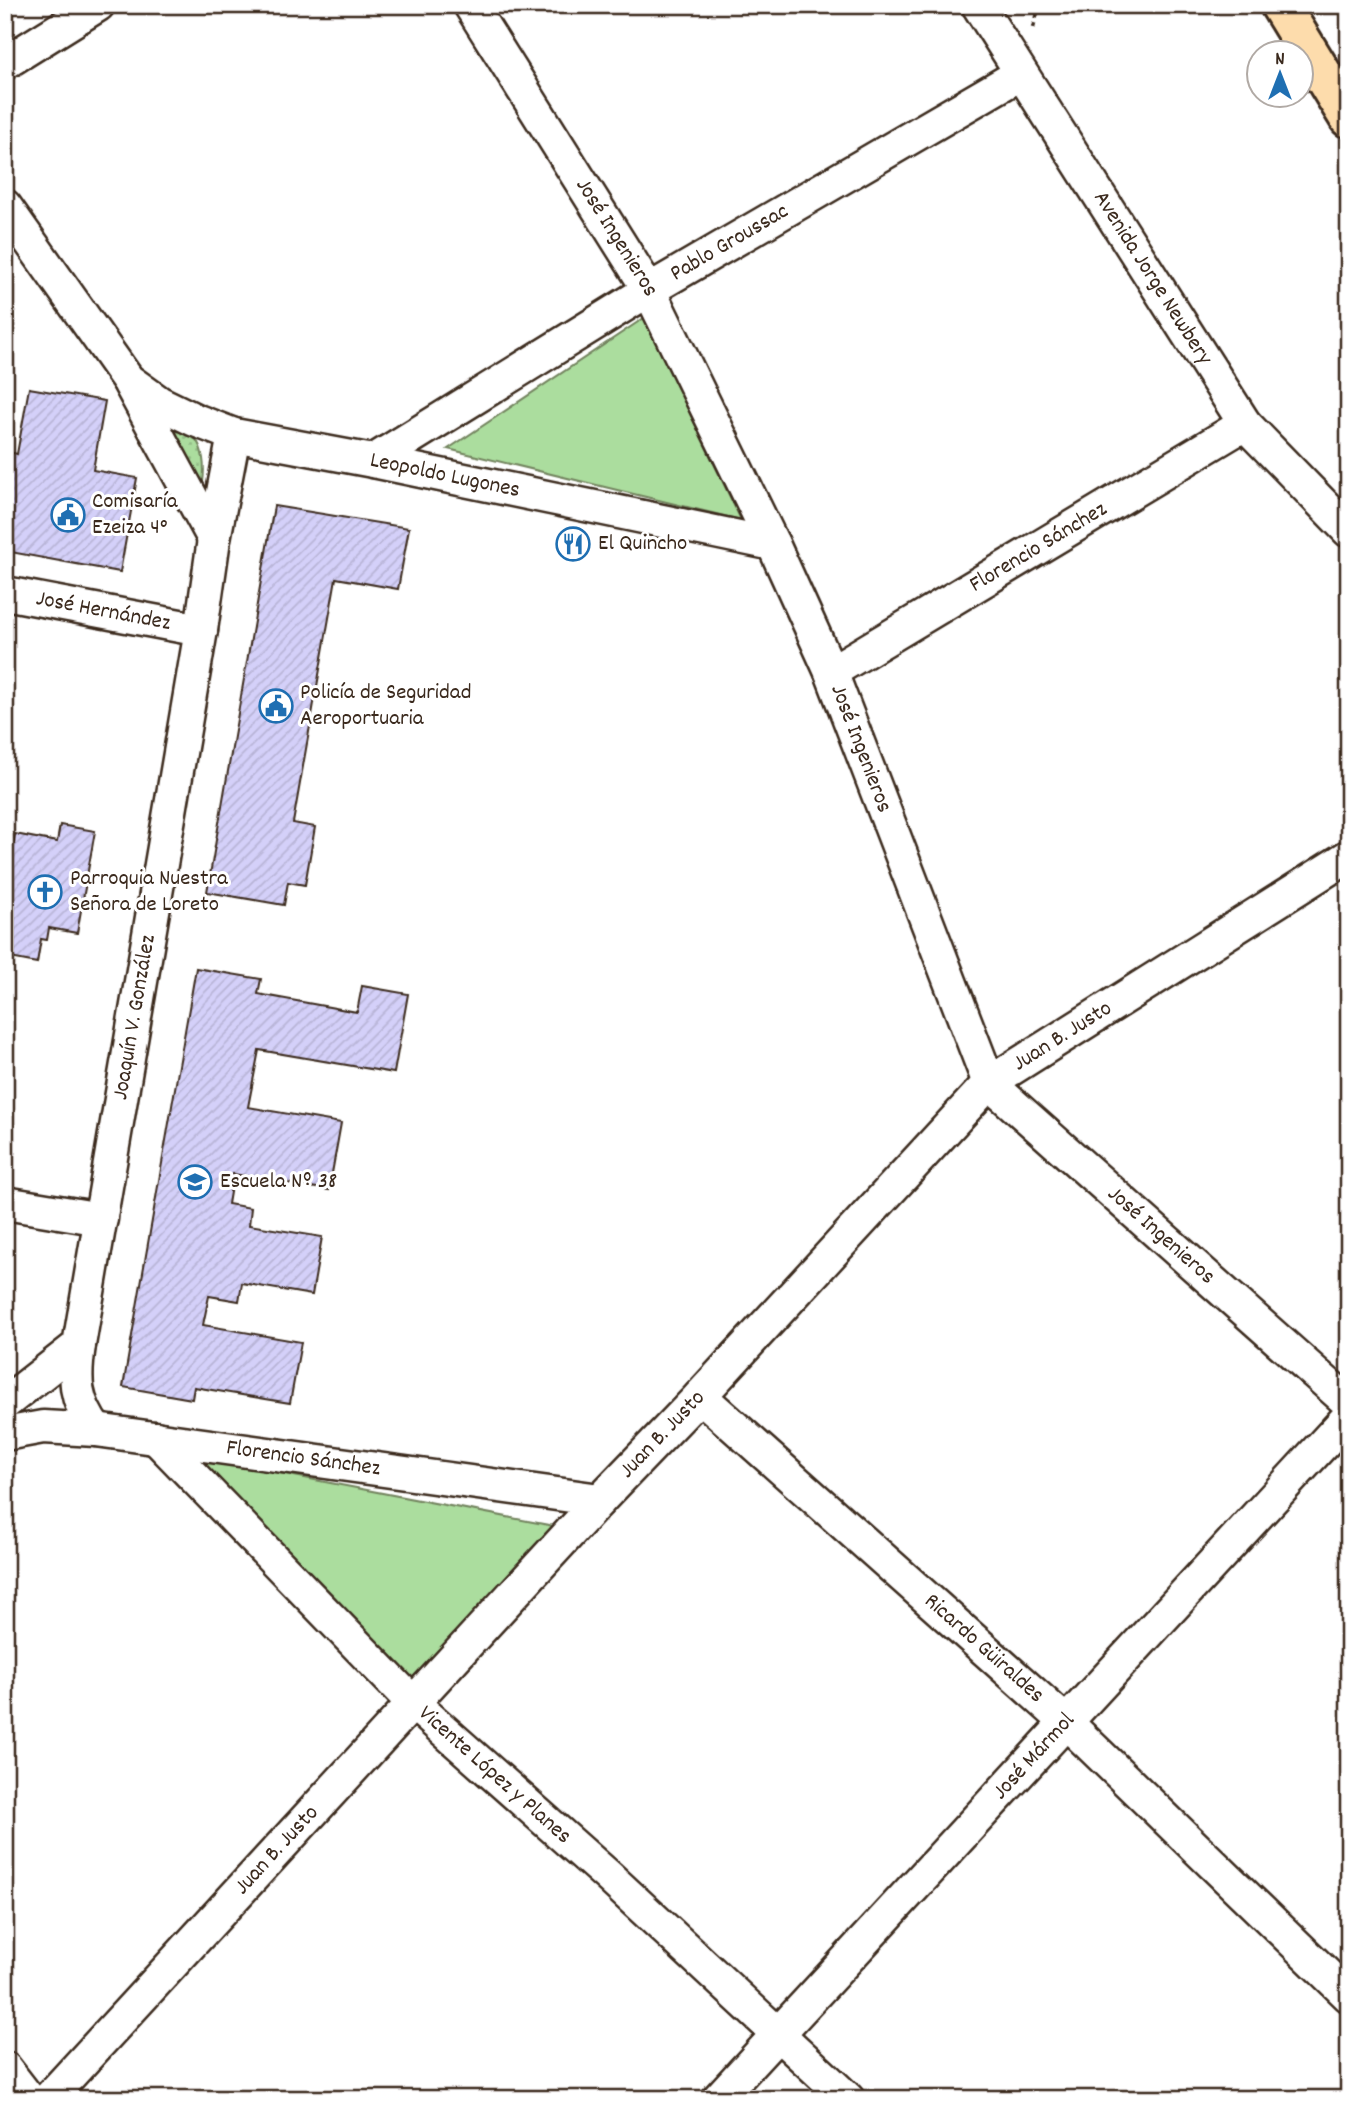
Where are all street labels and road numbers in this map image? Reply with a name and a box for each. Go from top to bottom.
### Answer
street label: José Ingenieros [566,172,666,303]
street label: Avenida Jorge Newbery [1084,185,1220,372]
street label: Pablo Groussac [664,196,795,291]
street label: Leopoldo Lugones [367,444,523,508]
street label: Florencio Sánchez [964,493,1114,602]
street label: José Hernández [33,583,174,640]
street label: José Ingenieros [821,680,900,818]
street label: Joaquín V. González [105,932,165,1103]
street label: Juan B. Justo [1007,993,1119,1080]
street label: José Ingenieros [1099,1179,1222,1293]
street label: Juan B. Justo [612,1383,713,1487]
street label: Florencio Sánchez [224,1432,383,1486]
street label: Ricardo Güiraldes [916,1586,1051,1711]
street label: Vicente López y Planes [410,1698,578,1852]
street label: José Mármol [985,1705,1084,1808]
street label: Juan B. Justo [227,1798,327,1903]

